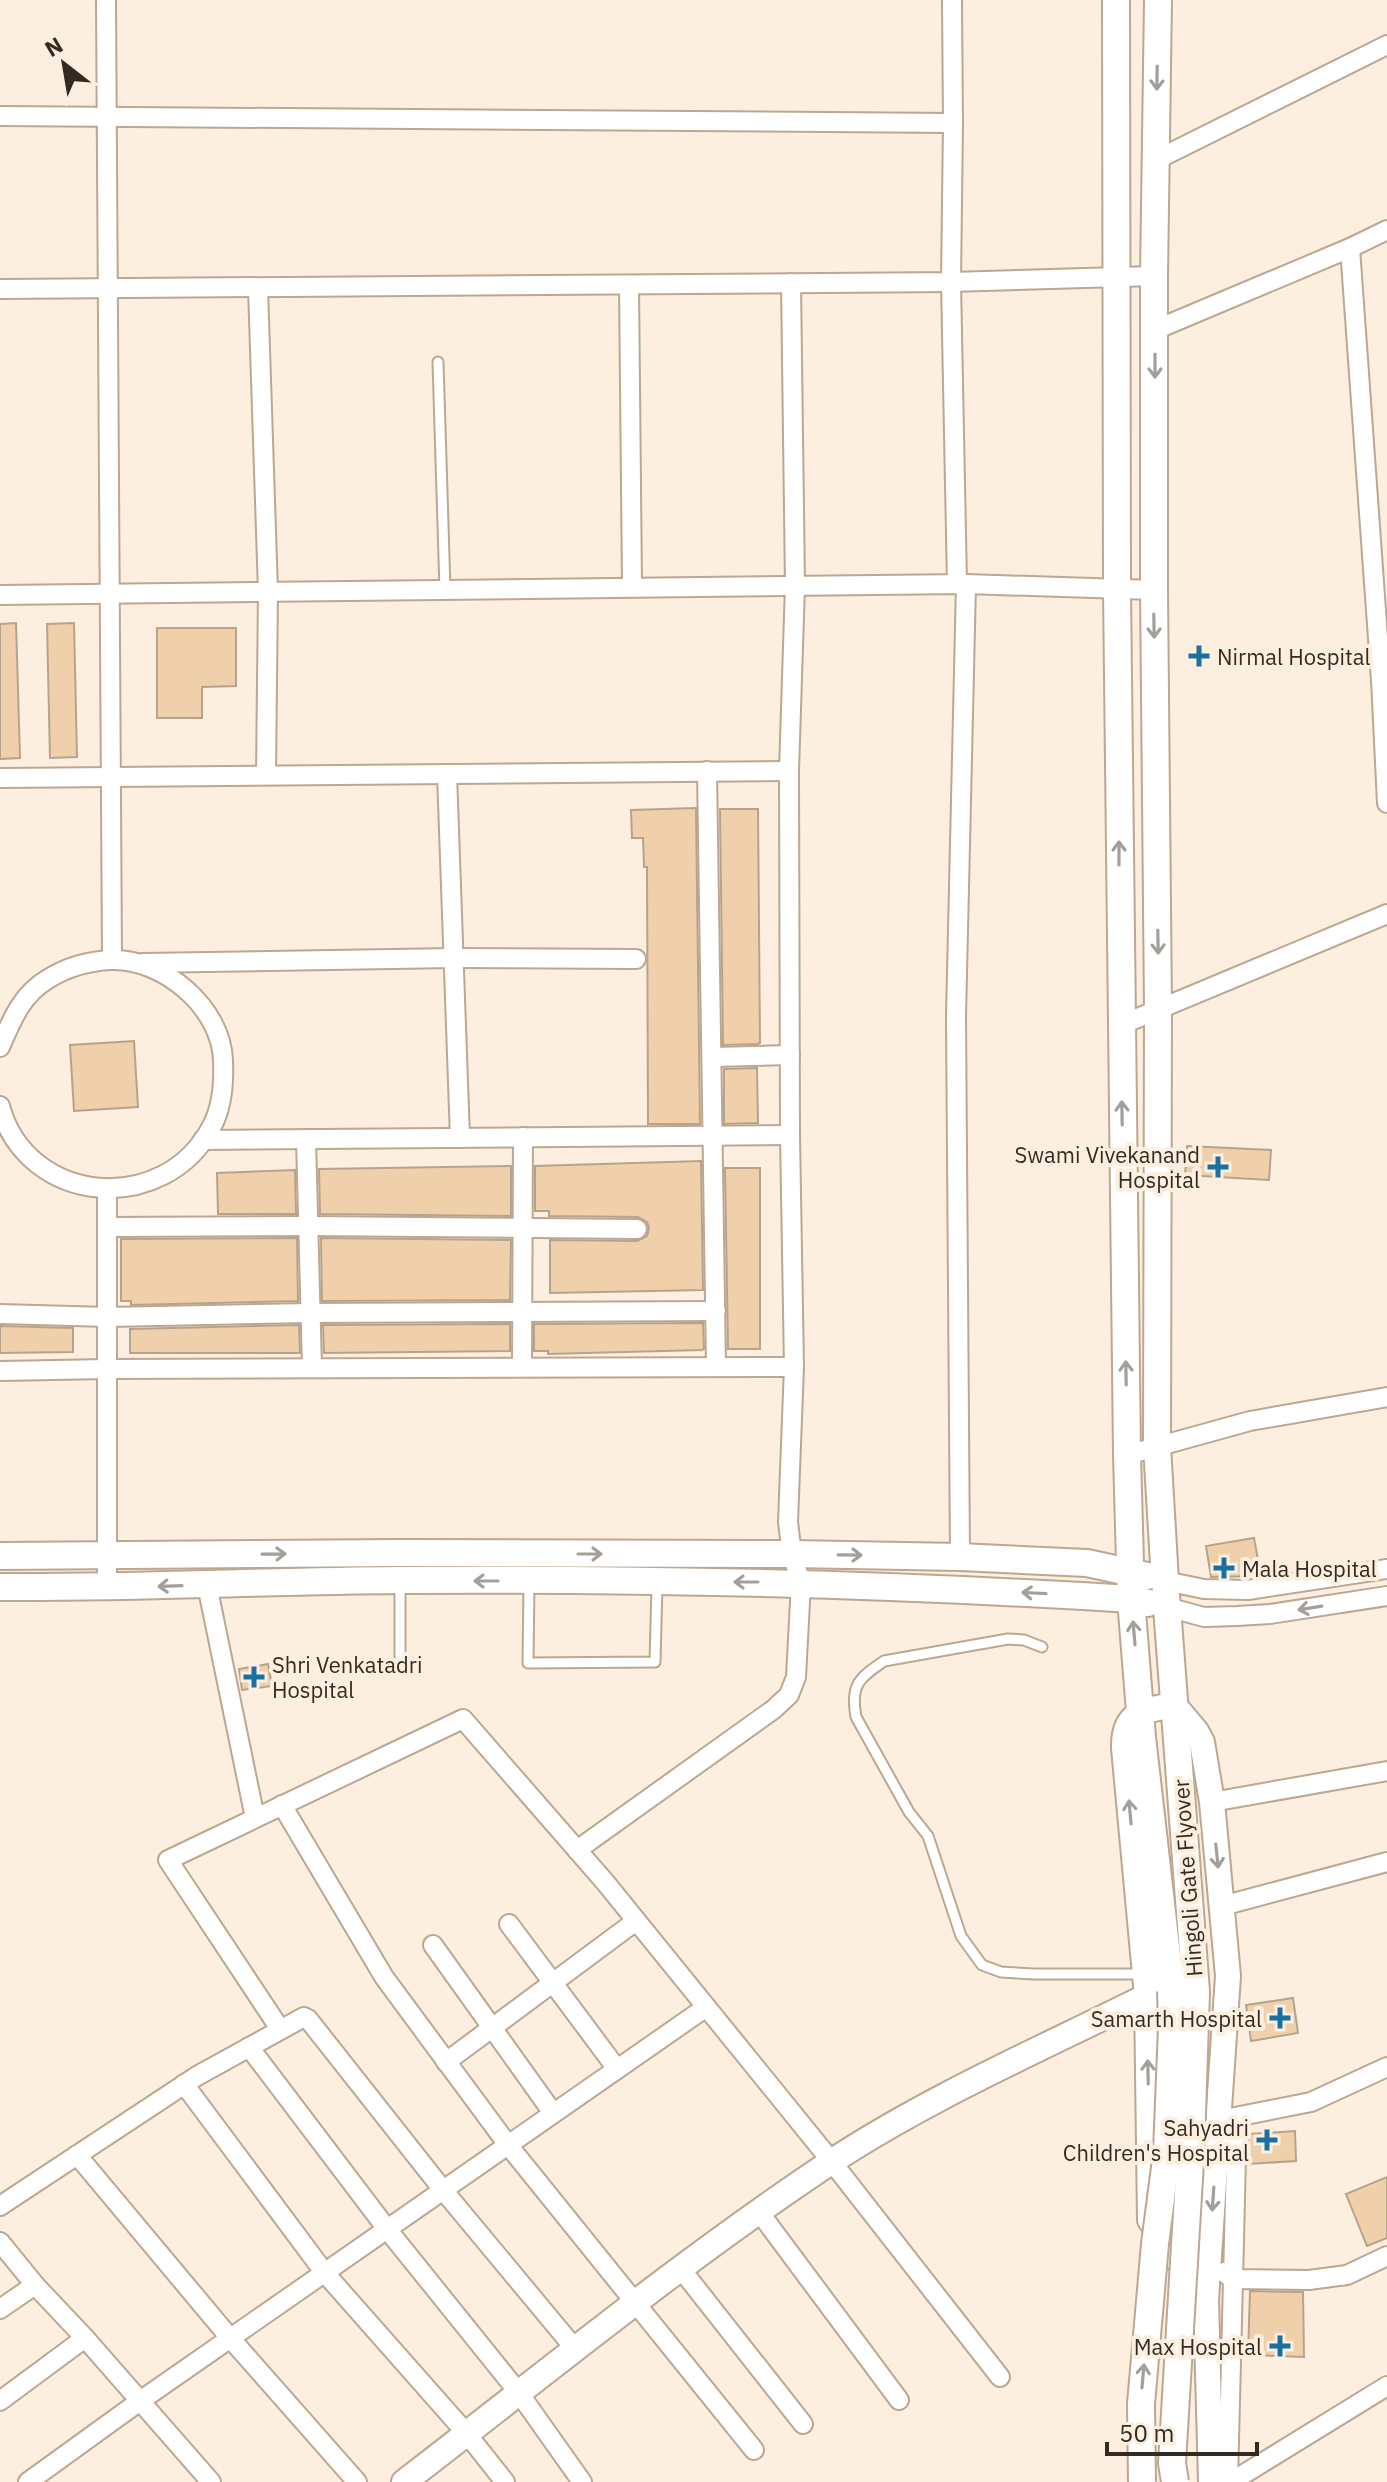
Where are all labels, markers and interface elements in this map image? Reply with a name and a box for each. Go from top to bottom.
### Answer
north arrow [24,24,104,104]
text: N [39,30,68,63]
one-way arrow [1150,64,1165,91]
one-way arrow [1147,352,1163,379]
one-way arrow [1146,612,1162,639]
place label: Nirmal Hospital [1217,642,1371,671]
marker: Nirmal Hospital [1188,645,1210,667]
one-way arrow [1111,840,1127,867]
one-way arrow [1150,928,1166,955]
one-way arrow [1114,1100,1130,1127]
place label: Swami Vivekanand Hospital [1015,1140,1200,1194]
marker: Swami Vivekanand Hospital [1207,1156,1229,1178]
one-way arrow [1118,1360,1133,1387]
one-way arrow [260,1546,287,1562]
one-way arrow [576,1546,603,1562]
one-way arrow [836,1547,863,1563]
place label: Mala Hospital [1242,1554,1377,1583]
marker: Mala Hospital [1213,1557,1235,1579]
one-way arrow [473,1573,500,1589]
one-way arrow [733,1574,760,1590]
one-way arrow [157,1578,184,1593]
one-way arrow [1021,1585,1048,1600]
one-way arrow [1298,1601,1323,1616]
one-way arrow [1126,1620,1141,1647]
place label: Shri Venkatadri Hospital [272,1650,422,1704]
marker: Shri Venkatadri Hospital [243,1666,265,1688]
street label: Hingoli Gate Flyover [1166,1778,1208,1978]
one-way arrow [1122,1799,1137,1826]
one-way arrow [1210,1842,1225,1869]
place label: Samarth Hospital [1091,2004,1262,2033]
marker: Samarth Hospital [1269,2007,1291,2029]
one-way arrow [1140,2059,1156,2086]
place label: Sahyadri Children's Hospital [1063,2113,1249,2167]
marker: Sahyadri Children's Hospital [1256,2129,1278,2151]
one-way arrow [1205,2185,1220,2212]
place label: Max Hospital [1134,2332,1262,2361]
marker: Max Hospital [1269,2335,1291,2357]
one-way arrow [1136,2363,1151,2390]
scale bar [1107,2406,1257,2456]
text: 50 m [1119,2417,1174,2449]

